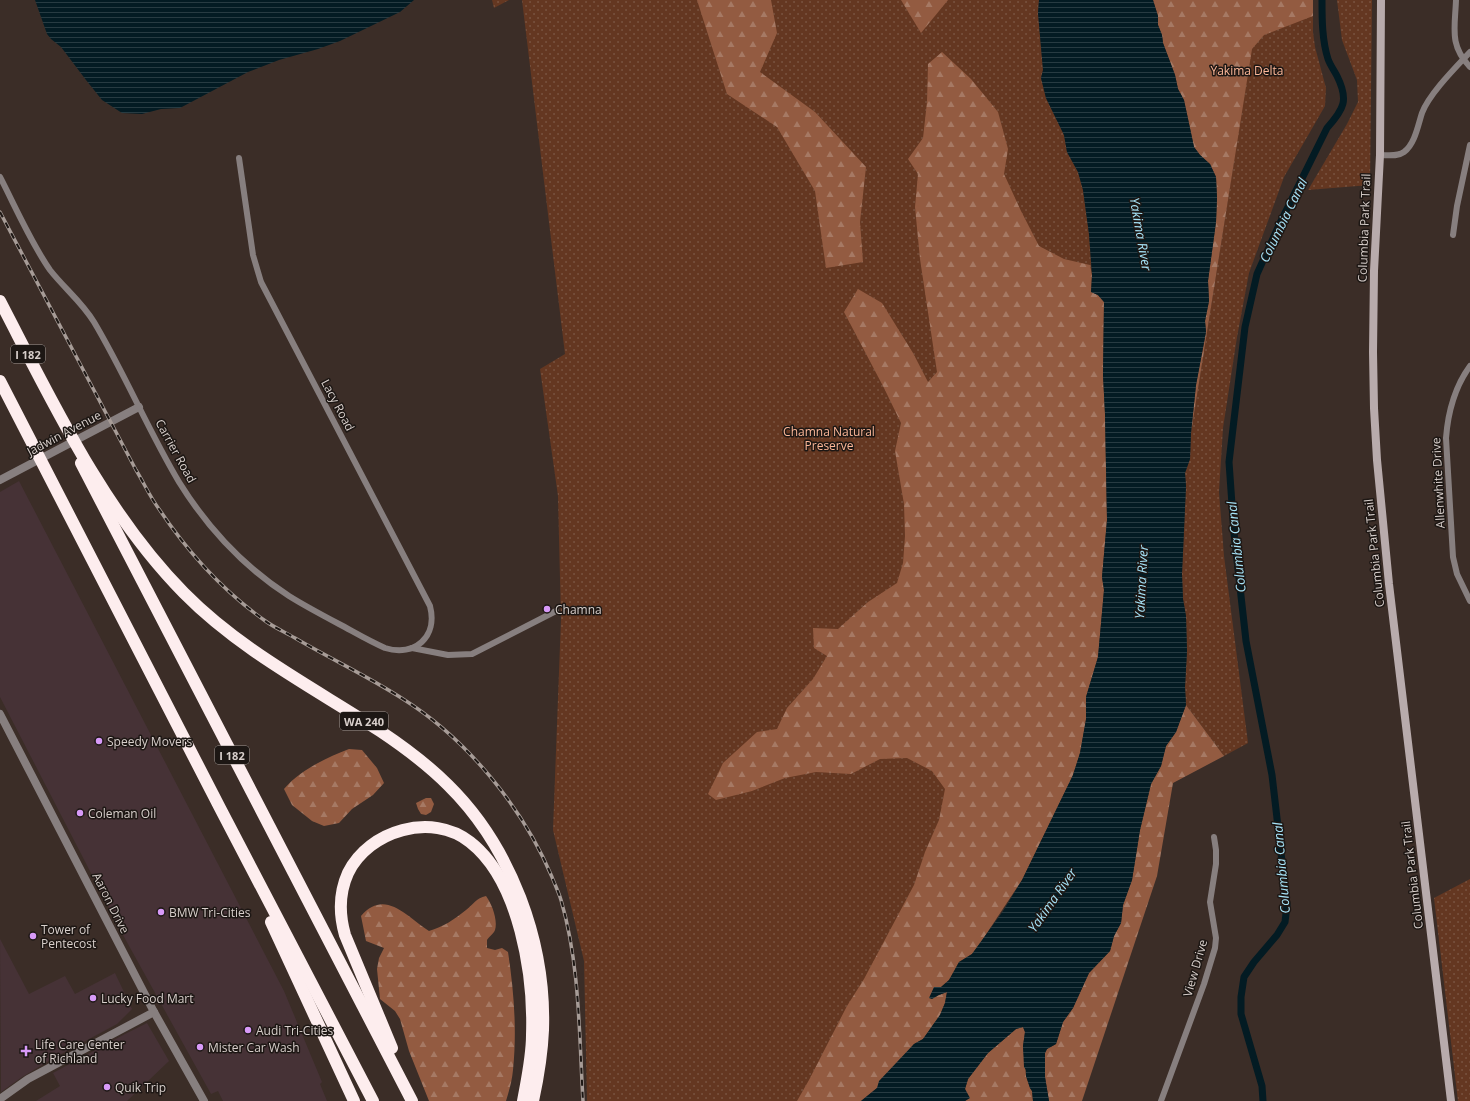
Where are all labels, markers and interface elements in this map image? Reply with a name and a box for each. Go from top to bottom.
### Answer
park label: Yakima Delta [1210,62,1284,79]
street label: Columbia Park Trail [1354,173,1374,283]
water label: Columbia Canal [1255,174,1312,265]
water label: Yakima River [1126,196,1156,273]
road number: I 182 [11,345,45,363]
street label: Lacy Road [317,376,359,434]
street label: Jadwin Avenue [23,406,104,460]
street label: Carrier Road [151,416,201,486]
park label: Chamna Natural Preserve [783,423,875,454]
street label: Allenwhite Drive [1427,437,1449,529]
street label: Columbia Park Trail [1360,498,1388,608]
water label: Columbia Canal [1222,500,1250,594]
water label: Yakima River [1130,544,1152,619]
place label: Chamna [555,601,602,618]
marker: Chamna [542,604,552,614]
road number: WA 240 [340,712,388,730]
place label: Speedy Movers [107,733,193,750]
marker: Speedy Movers [94,736,104,746]
road number: I 182 [215,746,249,764]
place label: Coleman Oil [88,805,156,822]
marker: Coleman Oil [75,808,85,818]
street label: Columbia Park Trail [1397,820,1427,930]
water label: Columbia Canal [1268,821,1294,914]
water label: Yakima River [1023,864,1081,935]
street label: Aaron Drive [88,870,134,937]
place label: BMW Tri-Cities [169,904,251,921]
marker: BMW Tri-Cities [156,907,166,917]
place label: Tower of Pentecost [41,921,96,952]
marker: Tower of Pentecost [28,931,38,941]
street label: View Drive [1179,937,1211,999]
place label: Lucky Food Mart [101,990,194,1007]
marker: Lucky Food Mart [88,993,98,1003]
place label: Audi Tri-Cities [256,1022,333,1039]
marker: Audi Tri-Cities [243,1025,253,1035]
place label: Life Care Center of Richland [35,1036,125,1067]
place label: Mister Car Wash [208,1039,300,1056]
marker: Mister Car Wash [195,1042,205,1052]
marker: Life Care Center of Richland [20,1045,32,1057]
place label: Quik Trip [115,1079,166,1096]
marker: Quik Trip [102,1082,112,1092]

